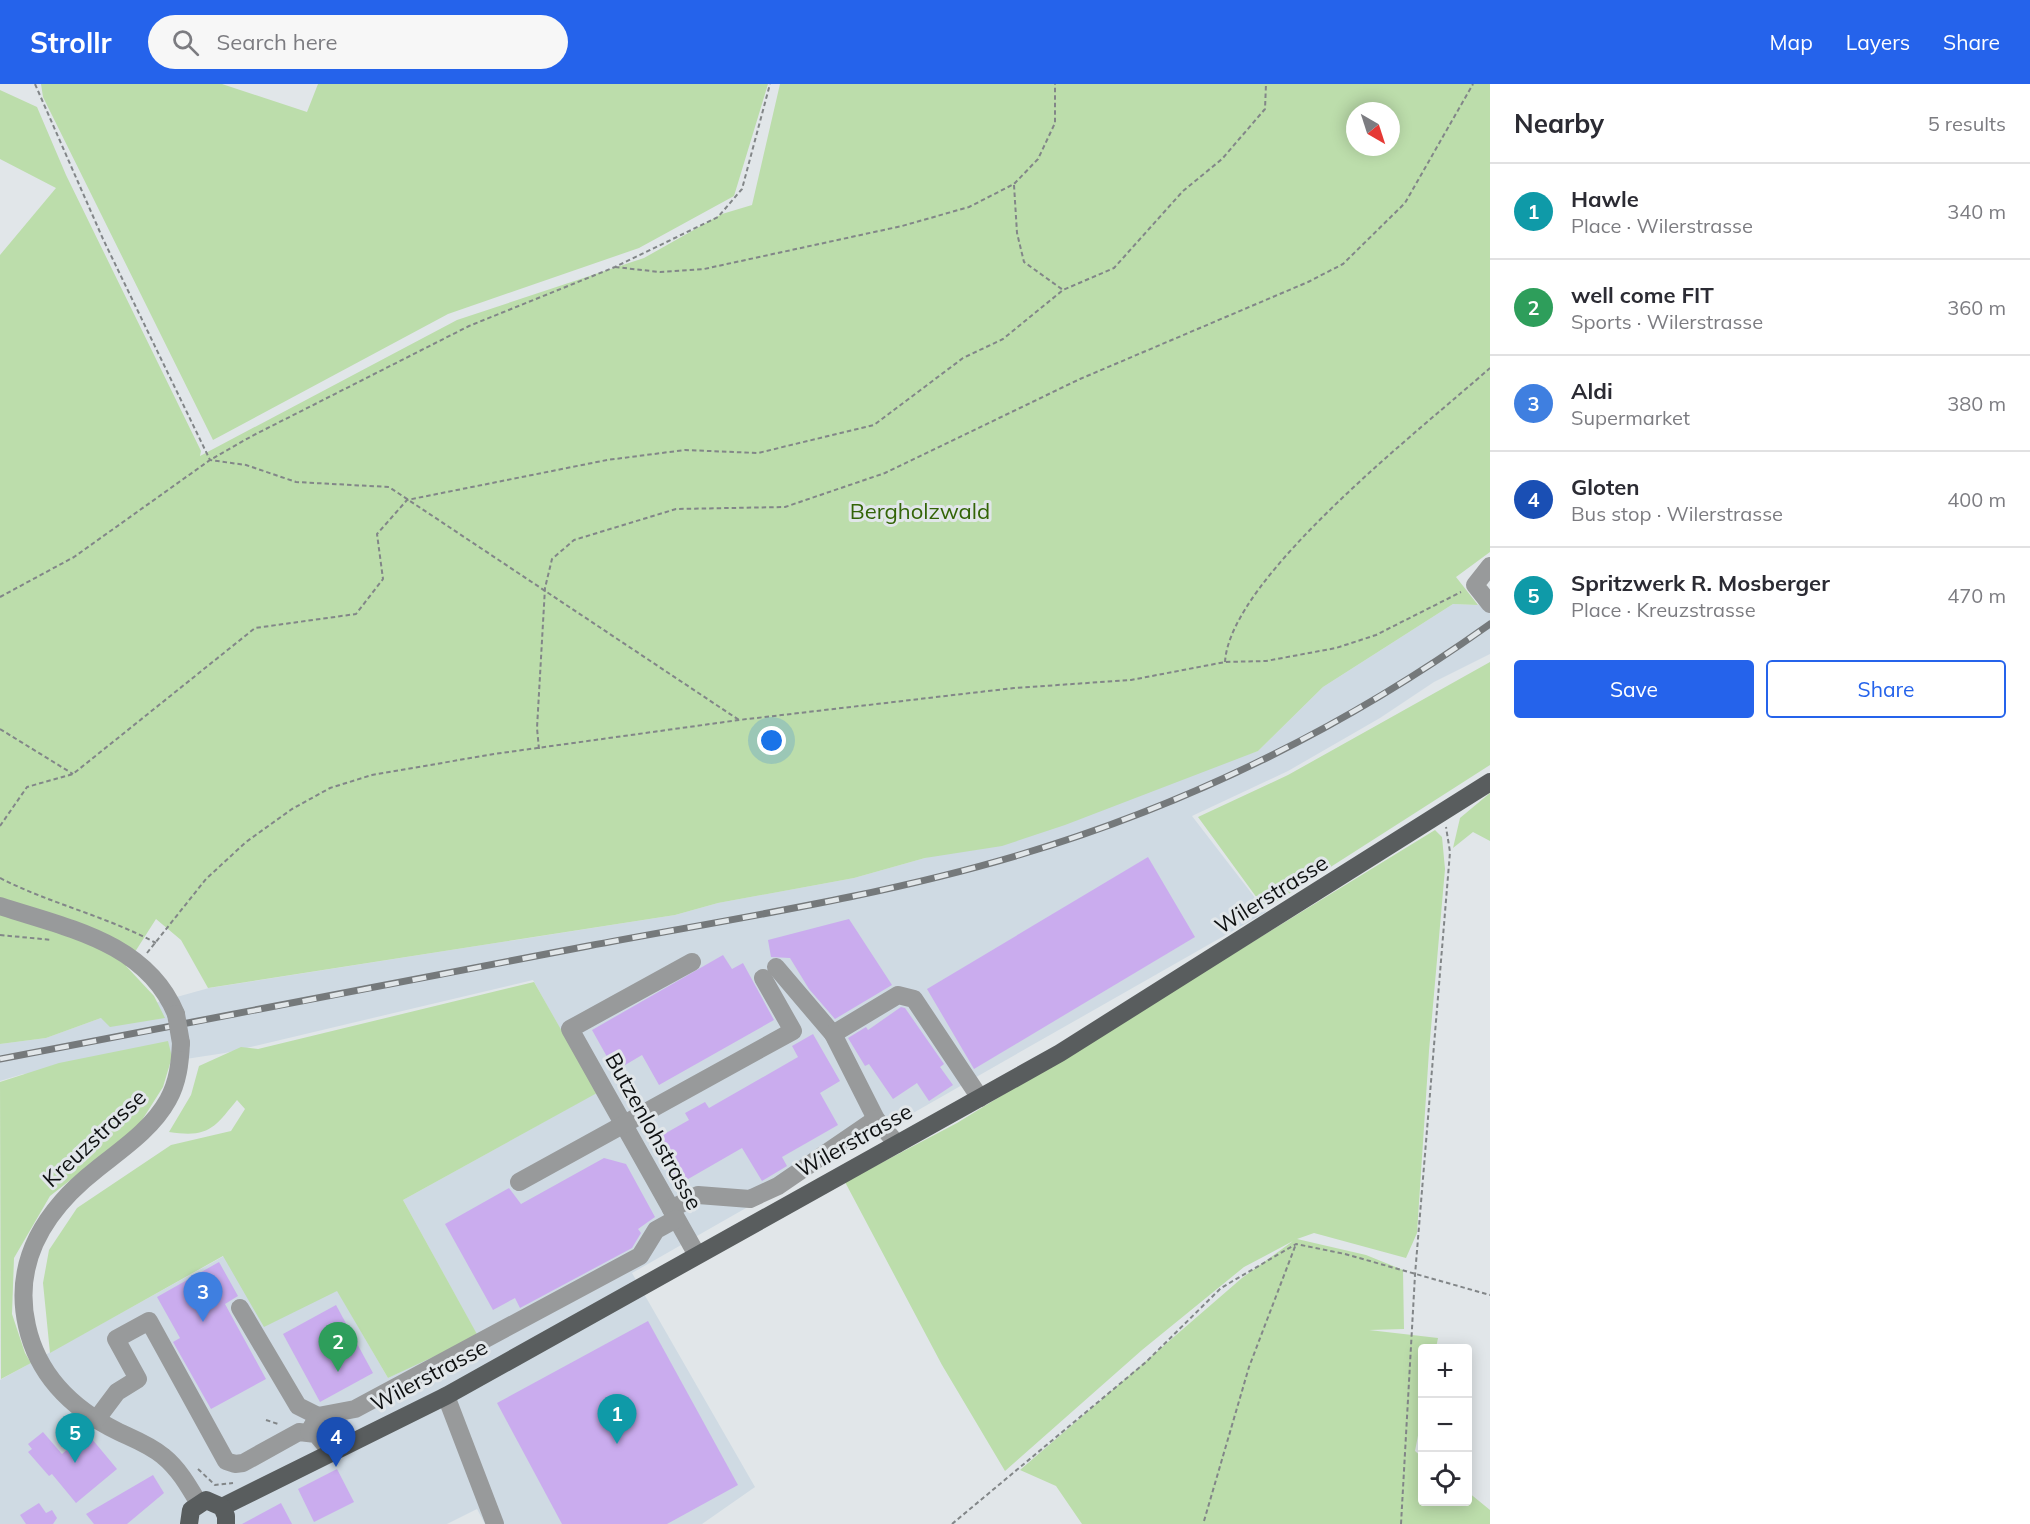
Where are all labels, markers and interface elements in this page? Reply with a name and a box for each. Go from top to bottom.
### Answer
search box [148,15,568,69]
text: Strollr [30,25,112,60]
icon: search [169,26,202,59]
text: Search here [217,28,337,56]
text: Map [1770,29,1813,55]
text: Layers [1846,29,1910,55]
text: Share [1943,29,2000,55]
north arrow [1346,102,1400,156]
text: Nearby [1514,107,1604,140]
text: 5 results [1928,111,2006,136]
text: Hawle [1571,185,1639,213]
text: 1 [1528,199,1540,224]
text: 340 m [1947,199,2006,224]
text: Place · Wilerstrasse [1571,213,1753,238]
text: well come FIT [1571,281,1714,309]
text: 2 [1528,295,1540,320]
text: 360 m [1947,295,2006,320]
text: Sports · Wilerstrasse [1571,309,1763,334]
text: Aldi [1571,377,1613,405]
text: 3 [1528,391,1540,416]
text: 380 m [1947,391,2006,416]
text: Supermarket [1571,405,1690,430]
text: Gloten [1571,473,1640,501]
text: 4 [1528,487,1540,512]
text: 400 m [1947,487,2006,512]
park label: Bergholzwald [850,497,990,525]
text: Bus stop · Wilerstrasse [1571,501,1783,526]
text: Spritzwerk R. Mosberger [1571,569,1830,597]
text: 5 [1528,583,1540,608]
text: 470 m [1947,583,2006,608]
text: Place · Kreuzstrasse [1571,597,1756,622]
button: Save [1514,660,1754,718]
button: Share [1766,660,2006,718]
your location [757,726,786,755]
street label: Wilerstrasse [1209,848,1333,940]
street label: Butzenlohstrasse [599,1047,709,1215]
street label: Kreuzstrasse [36,1083,152,1193]
street label: Wilerstrasse [791,1097,917,1183]
pin: 3 [184,1272,222,1322]
pin: 2 [318,1322,358,1372]
street label: Wilerstrasse [366,1333,492,1417]
map controls [1418,1344,1472,1506]
button: + [1418,1344,1472,1398]
pin: 1 [598,1394,636,1444]
button: − [1418,1398,1472,1452]
pin: 5 [56,1414,94,1463]
pin: 4 [316,1418,356,1467]
button: locate [1418,1452,1472,1506]

